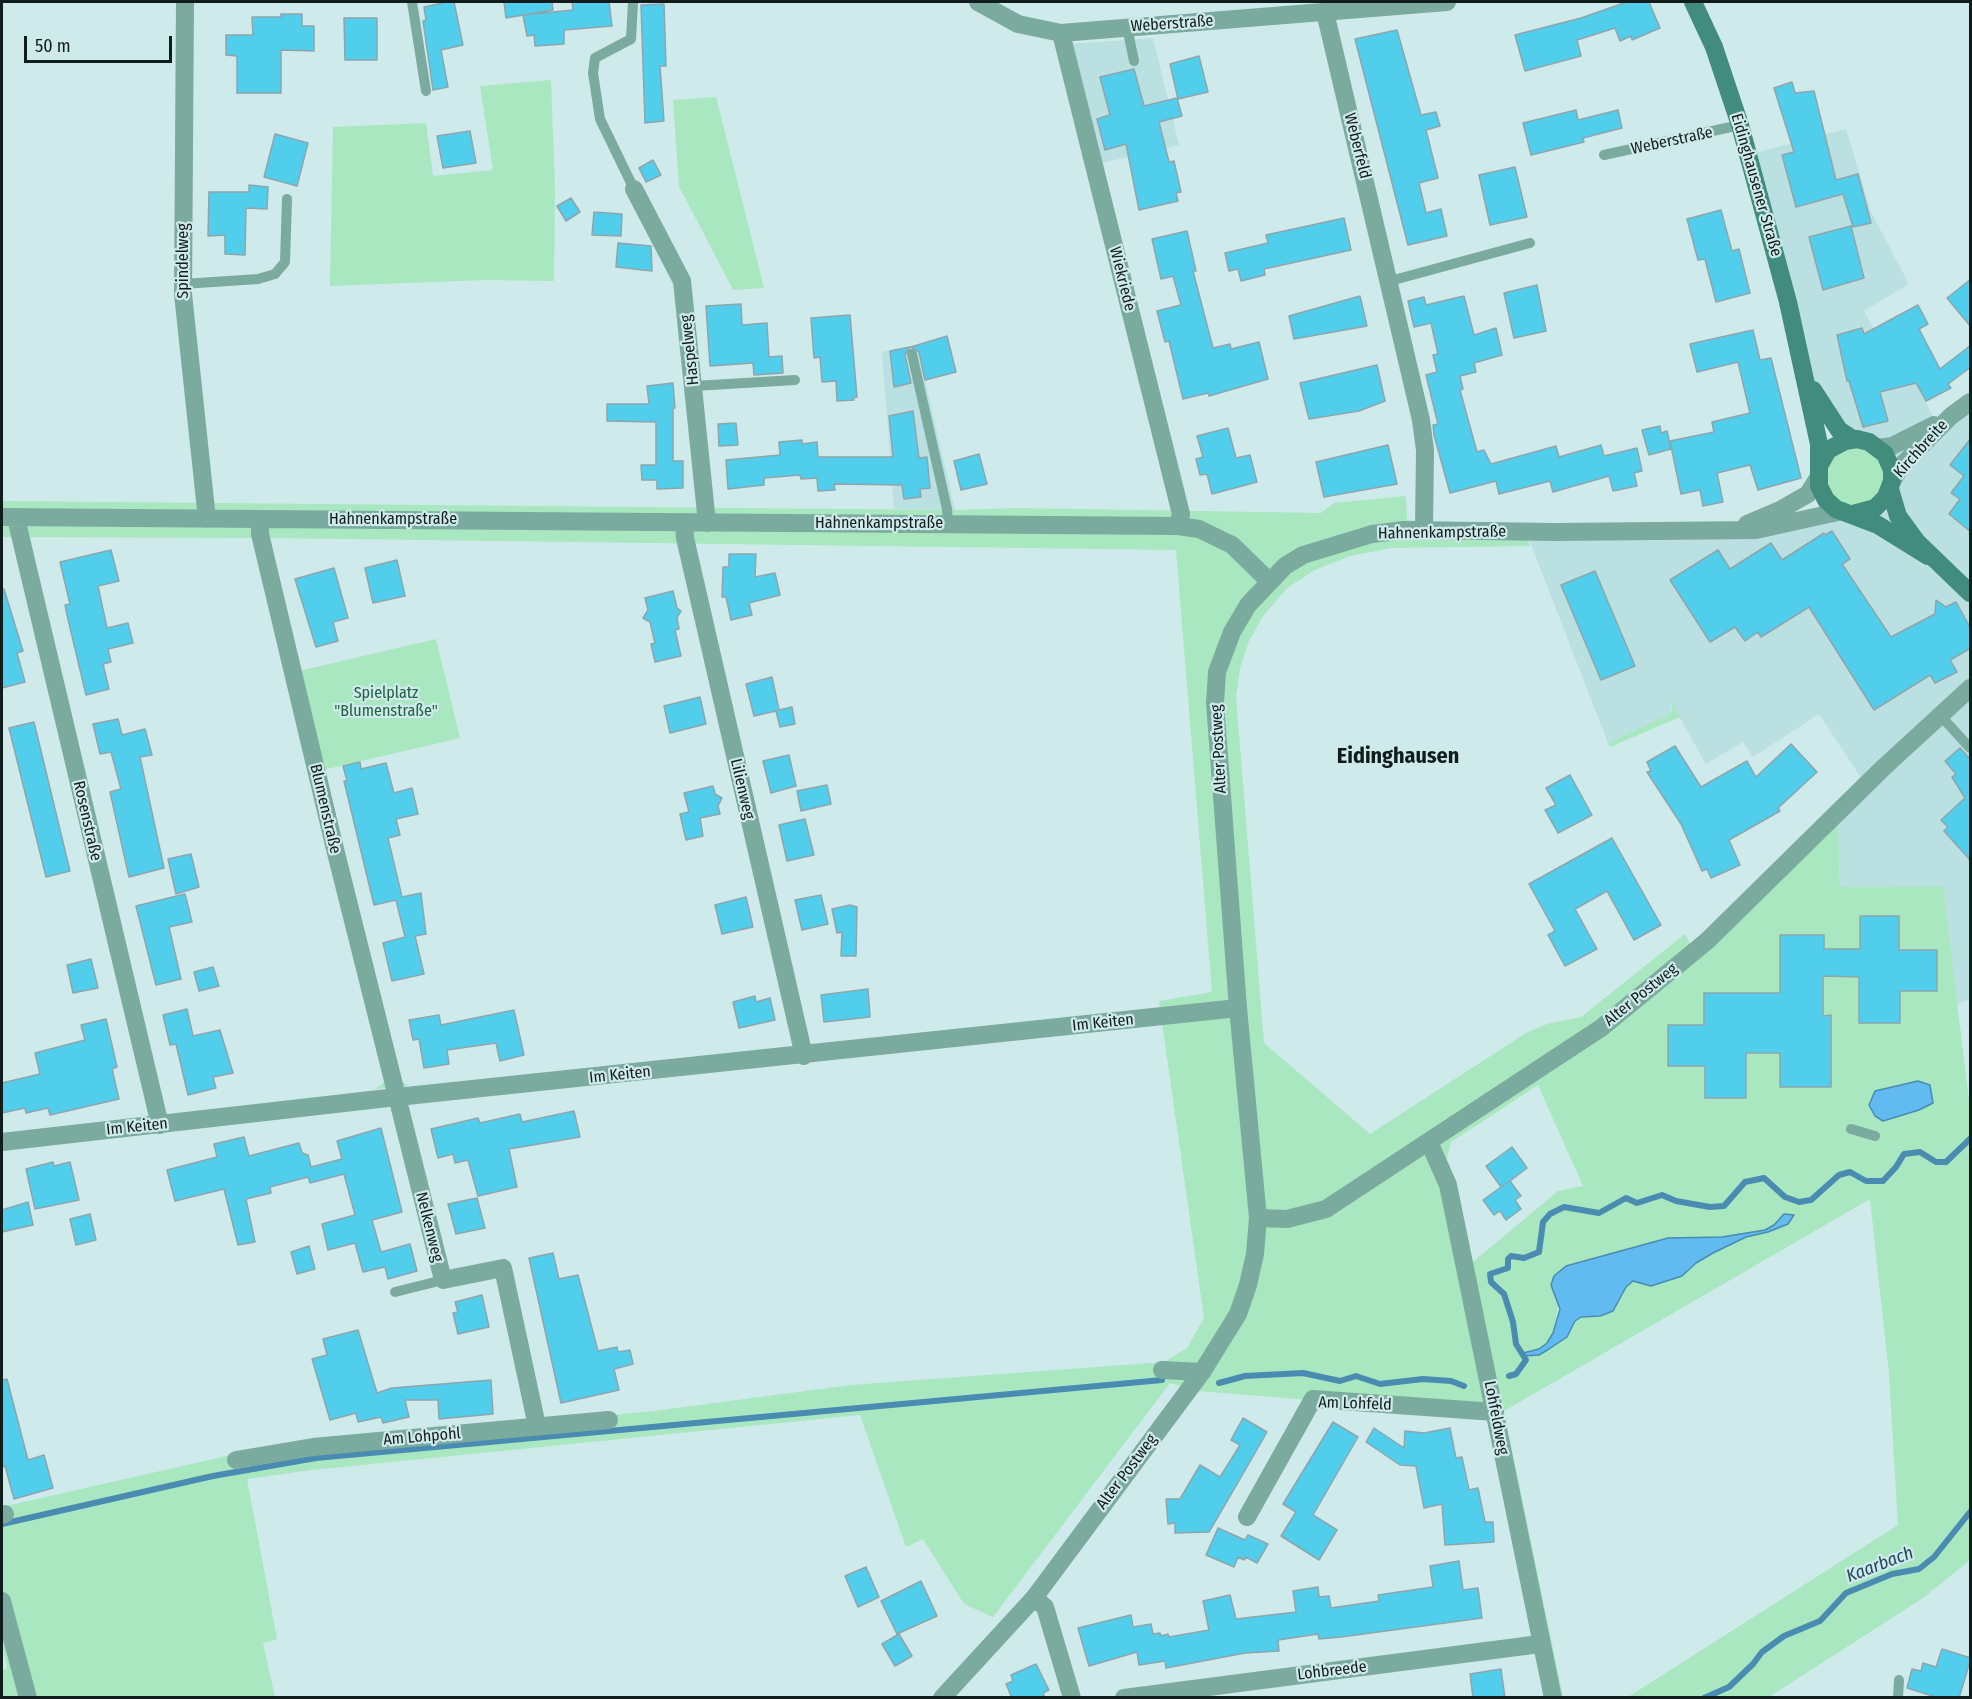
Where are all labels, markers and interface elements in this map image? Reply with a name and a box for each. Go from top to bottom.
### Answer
street label: Weberstraße [1130,12,1214,36]
scale bar [27,24,176,62]
text: 50 m [35,35,71,57]
street label: Weberfeld [1340,111,1374,181]
street label: Eidinghausener Straße [1726,111,1786,259]
street label: Weberstraße [1629,123,1715,159]
street label: Spindelweg [174,223,194,299]
street label: Wiekriede [1105,245,1139,313]
street label: Haspelweg [677,314,703,386]
street label: Kirchbreite [1890,416,1952,482]
street label: Hahnenkampstraße [329,510,457,530]
street label: Hahnenkampstraße [815,514,943,534]
street label: Hahnenkampstraße [1378,522,1506,544]
park label: Spielplatz "Blumenstraße" [334,684,438,722]
street label: Alter Postweg [1207,704,1231,794]
district label: Eidinghausen [1337,744,1459,770]
street label: Lilienweg [726,757,758,821]
street label: Blumenstraße [305,762,345,856]
street label: Rosenstraße [68,779,106,863]
street label: Alter Postweg [1600,959,1682,1031]
street label: Im Keiten [1071,1010,1135,1036]
street label: Im Keiten [588,1062,652,1088]
street label: Im Keiten [105,1114,169,1140]
street label: Nelkenweg [411,1190,447,1264]
street label: Lohfeldweg [1479,1379,1513,1457]
street label: Am Lohfeld [1318,1393,1392,1415]
street label: Am Lohpohl [382,1424,462,1450]
street label: Alter Postweg [1093,1431,1161,1513]
water label: Kaarbach [1843,1542,1917,1588]
street label: Lohbreede [1296,1657,1368,1685]

